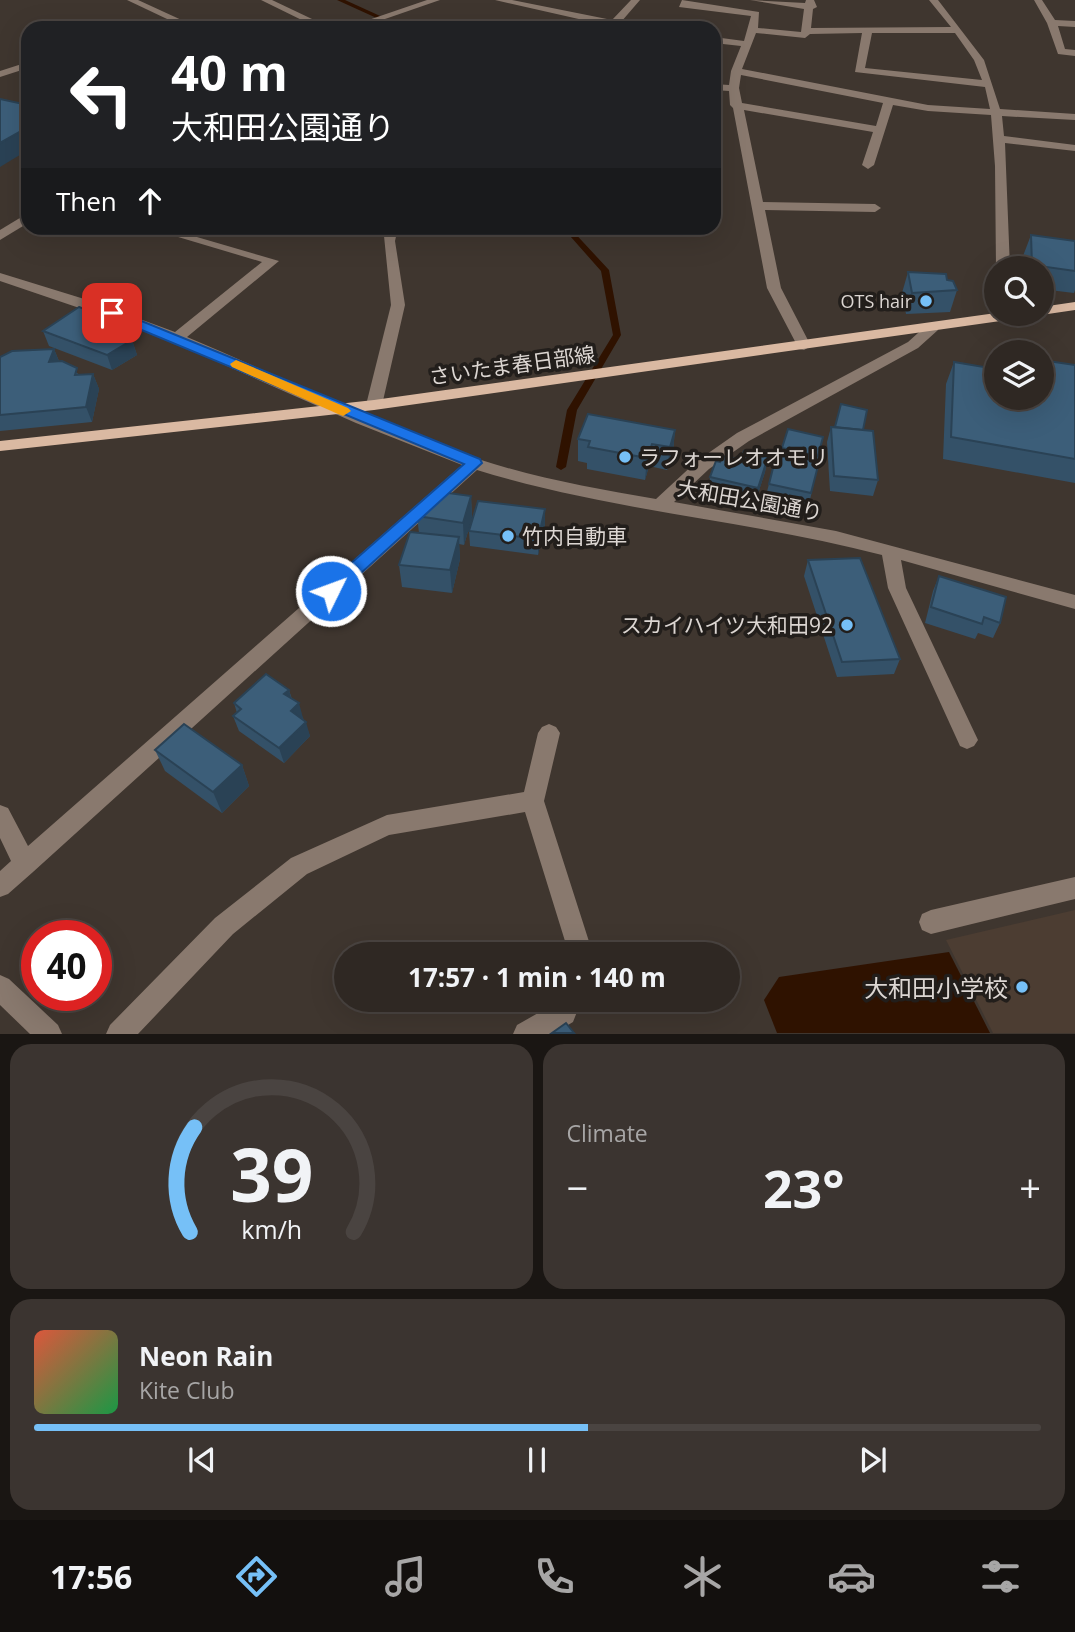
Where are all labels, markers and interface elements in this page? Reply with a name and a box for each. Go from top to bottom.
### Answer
text: 40 m [171,39,288,105]
icon: left [56,49,147,140]
text: 大和田公園通り [171,105,395,148]
icon: ahead [131,182,169,220]
text: Then [56,183,117,219]
map controls [984,256,1054,410]
button: search [984,256,1054,326]
pin [82,283,142,343]
place label: OTS hair [841,289,913,313]
marker: OTS hair [918,293,934,309]
icon: arrive [93,294,131,332]
street label: さいたま春日部線 [427,339,597,391]
button: layers [984,340,1054,410]
place label: ラフォーレオオモリ [639,443,828,471]
marker: ラフォーレオオモリ [617,449,633,465]
street label: 大和田公園通り [675,473,825,527]
place label: 竹内自動車 [522,522,627,550]
marker: 竹内自動車 [500,528,516,544]
position arrow [294,554,368,628]
place label: スカイハイツ大和田92 [621,611,833,639]
marker: スカイハイツ大和田92 [839,617,855,633]
speed limit sign: 40 [21,920,112,1011]
text: 17:57 · 1 min · 140 m [408,959,666,995]
place label: 大和田小学校 [864,971,1008,1004]
marker: 大和田小学校 [1014,979,1030,995]
text: Climate [567,1117,648,1149]
text: 39 [230,1125,313,1224]
text: 23° [763,1152,845,1223]
text: − [567,1161,588,1213]
text: + [1019,1161,1041,1213]
text: km/h [241,1212,302,1246]
text: Neon Rain [139,1338,273,1374]
text: Kite Club [139,1374,234,1406]
icon: previous [183,1441,221,1479]
icon: pause [518,1441,556,1479]
icon: next [854,1441,892,1479]
icon: directions [232,1552,281,1601]
icon: music [381,1552,430,1601]
icon: phone [530,1552,579,1601]
icon: climate [678,1552,727,1601]
icon: car [827,1552,876,1601]
icon: filters [976,1552,1025,1601]
text: 17:56 [50,1555,132,1598]

